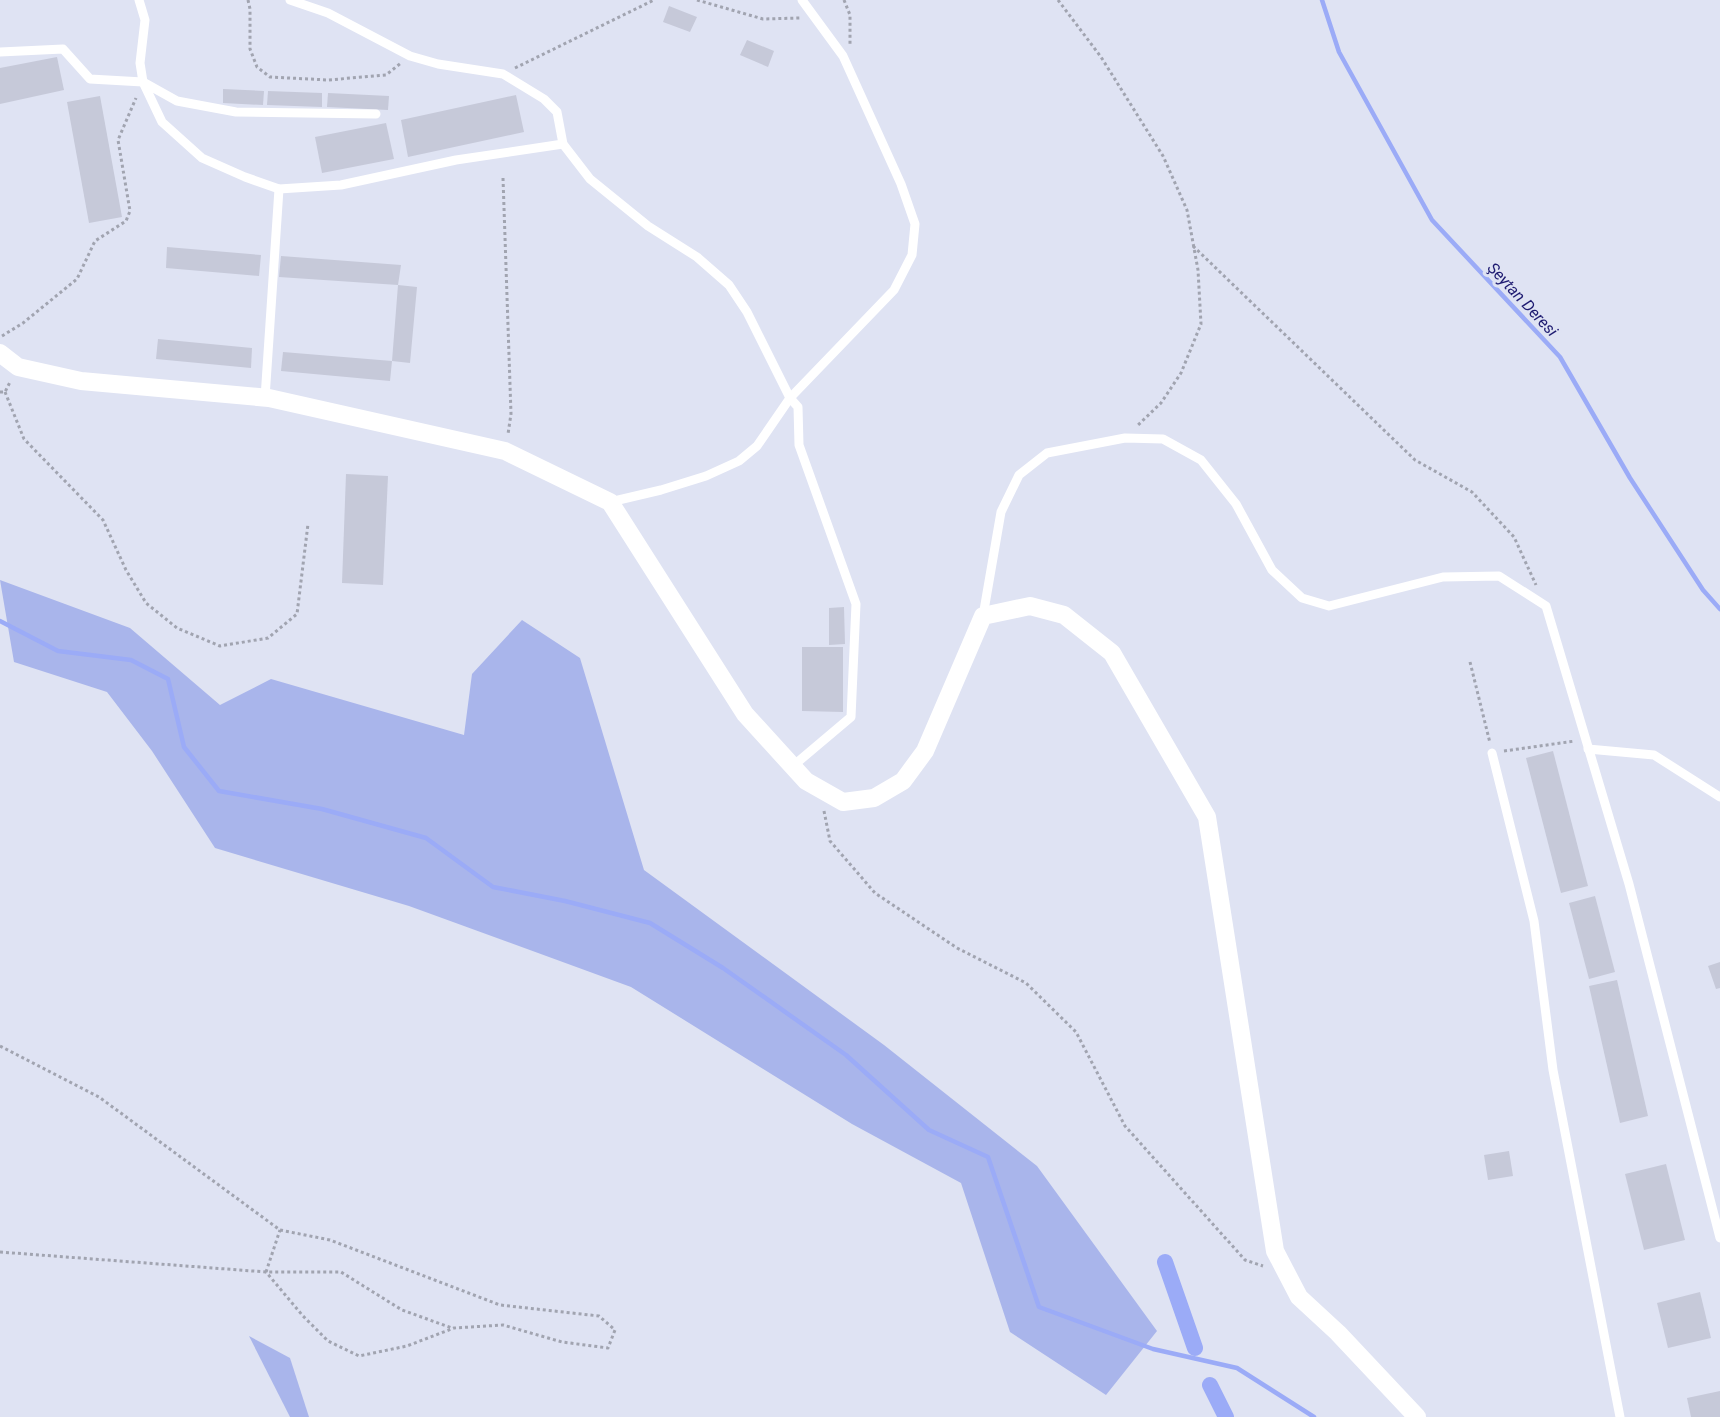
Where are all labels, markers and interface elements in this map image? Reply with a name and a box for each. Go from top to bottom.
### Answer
water label: Şeytan Deresi [1484,258,1562,340]

